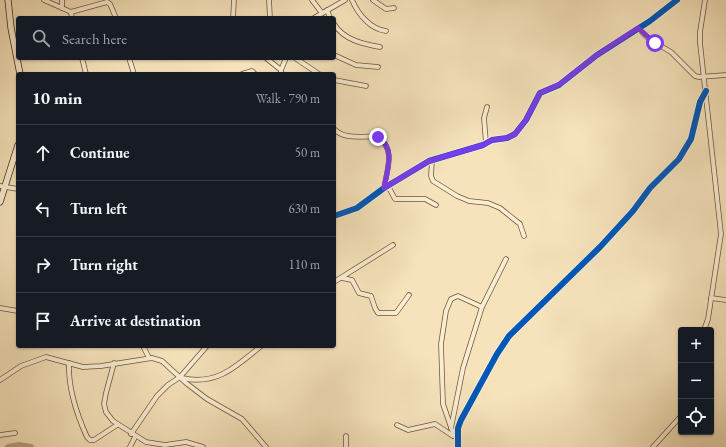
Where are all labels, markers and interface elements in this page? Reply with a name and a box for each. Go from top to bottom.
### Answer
search box [16,16,336,60]
icon: search [30,27,52,49]
text: Search here [62,29,127,48]
route start [646,34,664,52]
text: 10 min [32,87,82,109]
text: Walk · 790 m [256,90,320,107]
route end [369,128,387,146]
icon: ahead [32,142,54,164]
text: Continue [70,143,130,162]
text: 50 m [295,144,320,161]
icon: left [32,198,54,220]
text: Turn left [70,199,127,218]
text: 630 m [289,200,320,217]
icon: right [32,254,54,276]
text: Turn right [70,255,138,274]
text: 110 m [289,256,320,273]
icon: arrive [32,310,54,332]
text: Arrive at destination [70,311,201,330]
map controls [678,327,714,435]
button: + [678,327,714,363]
button: − [678,363,714,399]
button: locate [678,399,714,435]

